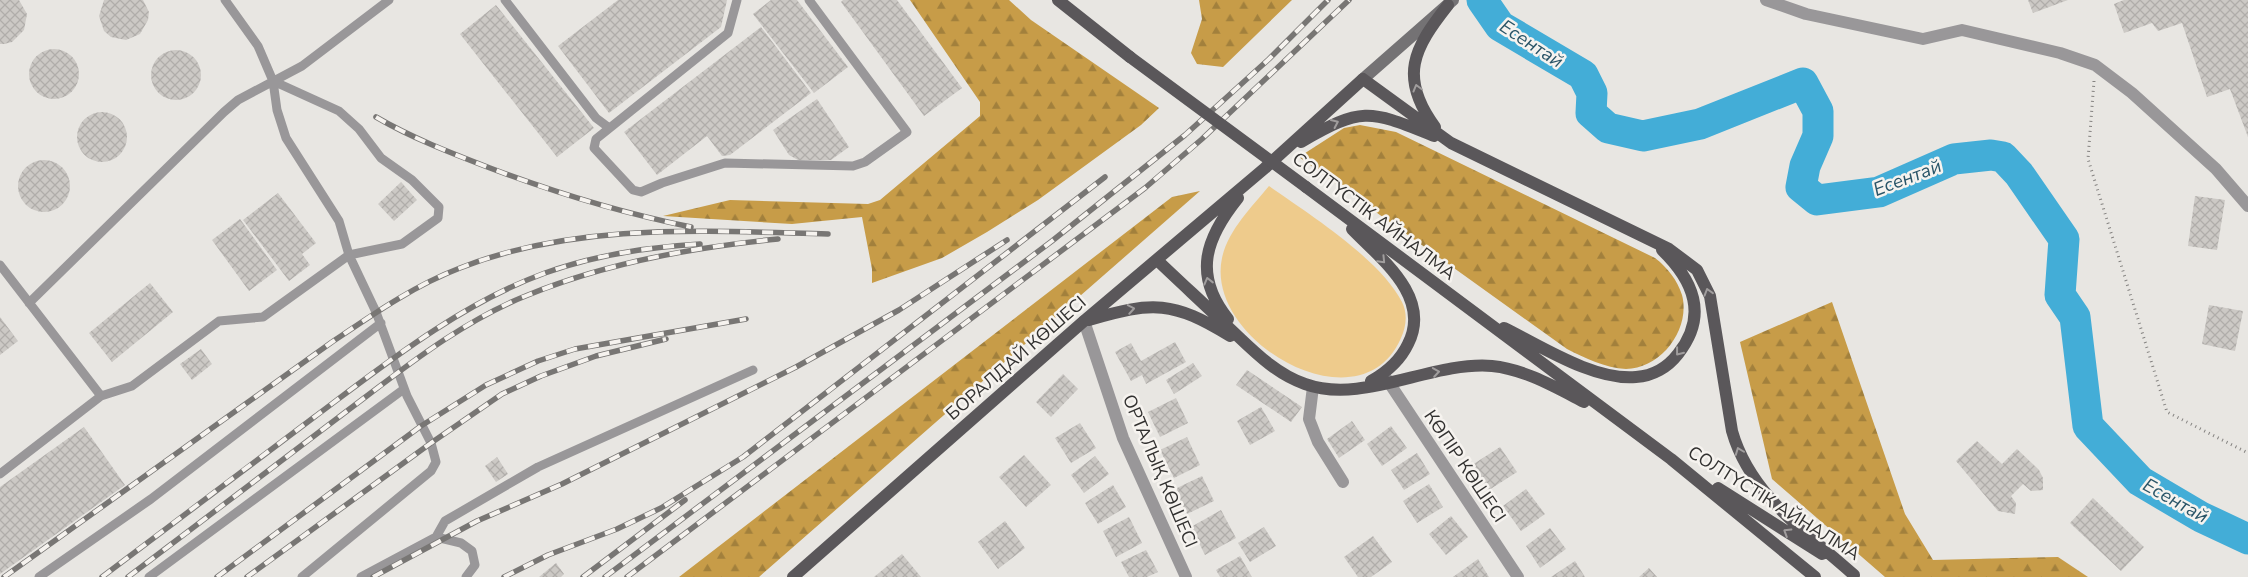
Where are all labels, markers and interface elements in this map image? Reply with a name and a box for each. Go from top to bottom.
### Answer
water label: Есентай [1494,14,1568,74]
one-way arrow [1412,83,1423,92]
one-way arrow [1330,119,1339,129]
street label: СОЛТҮСТІК АЙНАЛМА [1287,147,1461,285]
water label: Есентай [1869,153,1945,203]
one-way arrow [1376,254,1385,263]
one-way arrow [1203,276,1214,285]
one-way arrow [1703,288,1713,296]
street label: БОРАЛДАЙ КӨШЕСІ [941,290,1091,426]
one-way arrow [1127,304,1136,314]
one-way arrow [1677,346,1685,355]
one-way arrow [1432,367,1440,378]
street label: ОРТАЛЫҚ КӨШЕСІ [1117,391,1203,551]
street label: КӨПІР КӨШЕСІ [1418,405,1512,527]
street label: СОЛТҮСТІК АЙНАЛМА [1683,440,1865,566]
one-way arrow [1735,447,1745,456]
water label: Есентай [2138,472,2213,530]
one-way arrow [1783,529,1792,538]

